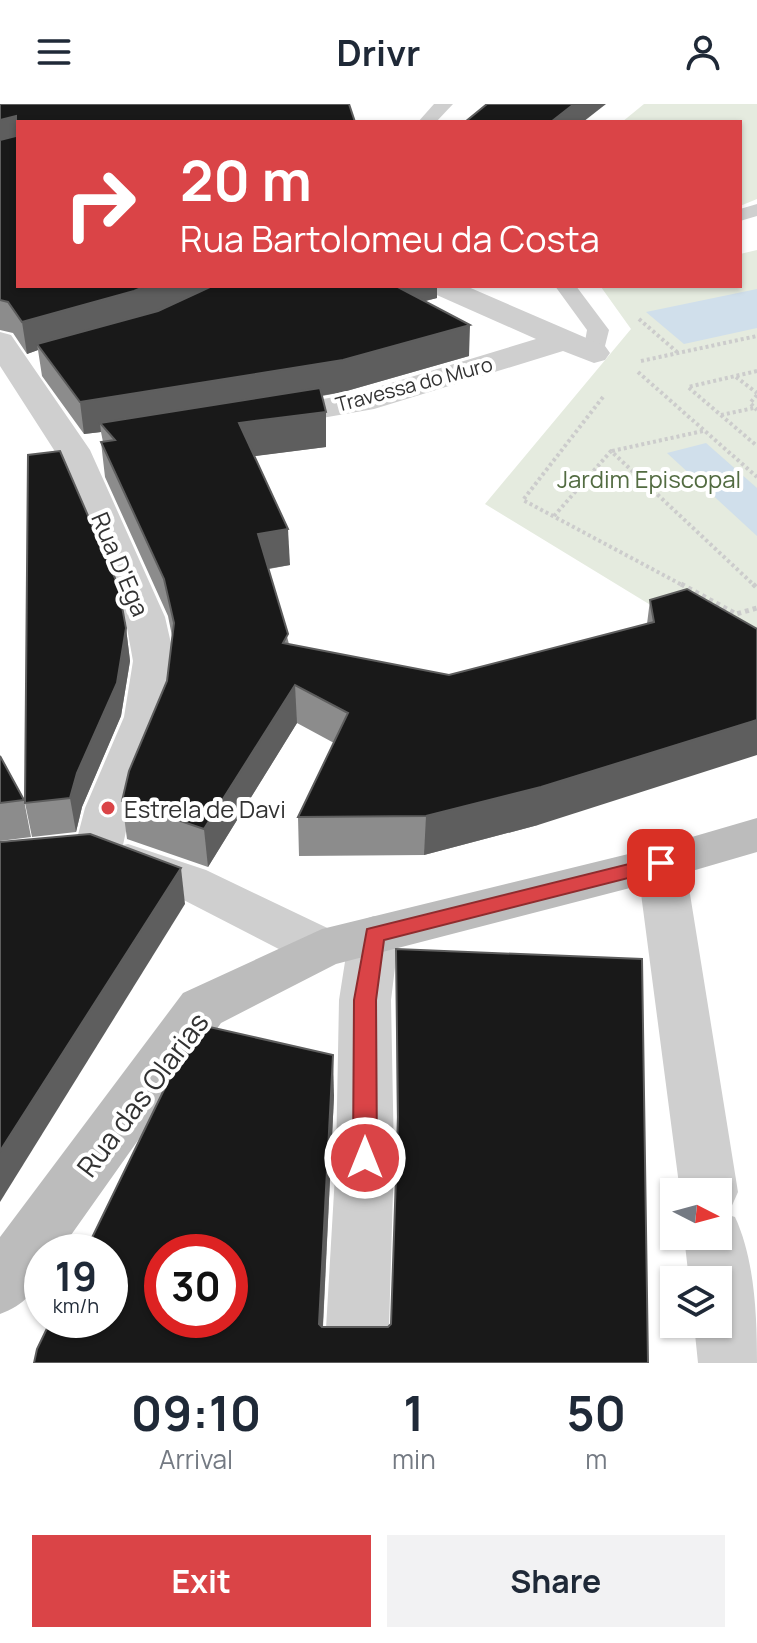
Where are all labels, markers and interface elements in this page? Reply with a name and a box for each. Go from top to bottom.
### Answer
text: Drivr [337,28,420,77]
icon: menu [32,30,76,74]
icon: person [681,30,725,74]
text: 20 m [180,141,312,218]
icon: right [48,152,152,256]
text: Rua Bartolomeu da Costa [180,214,600,263]
street label: Travessa do Muro [333,350,496,418]
park label: Jardim Episcopal [557,462,741,495]
street label: Rua D'Ega [84,507,158,621]
place label: Estrela de Davi [124,792,286,825]
marker: Estrela de Davi [99,799,117,817]
pin [627,829,695,897]
icon: arrive [639,841,683,885]
street label: Rua das Olarias [68,1004,216,1184]
position arrow [323,1116,407,1200]
north arrow [660,1178,732,1250]
map controls [660,1178,732,1338]
speed limit sign: 30 [144,1234,248,1338]
text: 19 [55,1248,97,1303]
button: layers [660,1266,732,1338]
text: km/h [53,1292,99,1319]
text: 09:10 [131,1380,261,1445]
text: 1 [403,1380,424,1445]
text: 50 [566,1380,626,1445]
text: Arrival [159,1441,233,1477]
text: min [392,1441,436,1477]
text: m [585,1441,607,1477]
button: Exit [32,1535,371,1627]
button: Share [387,1535,725,1627]

